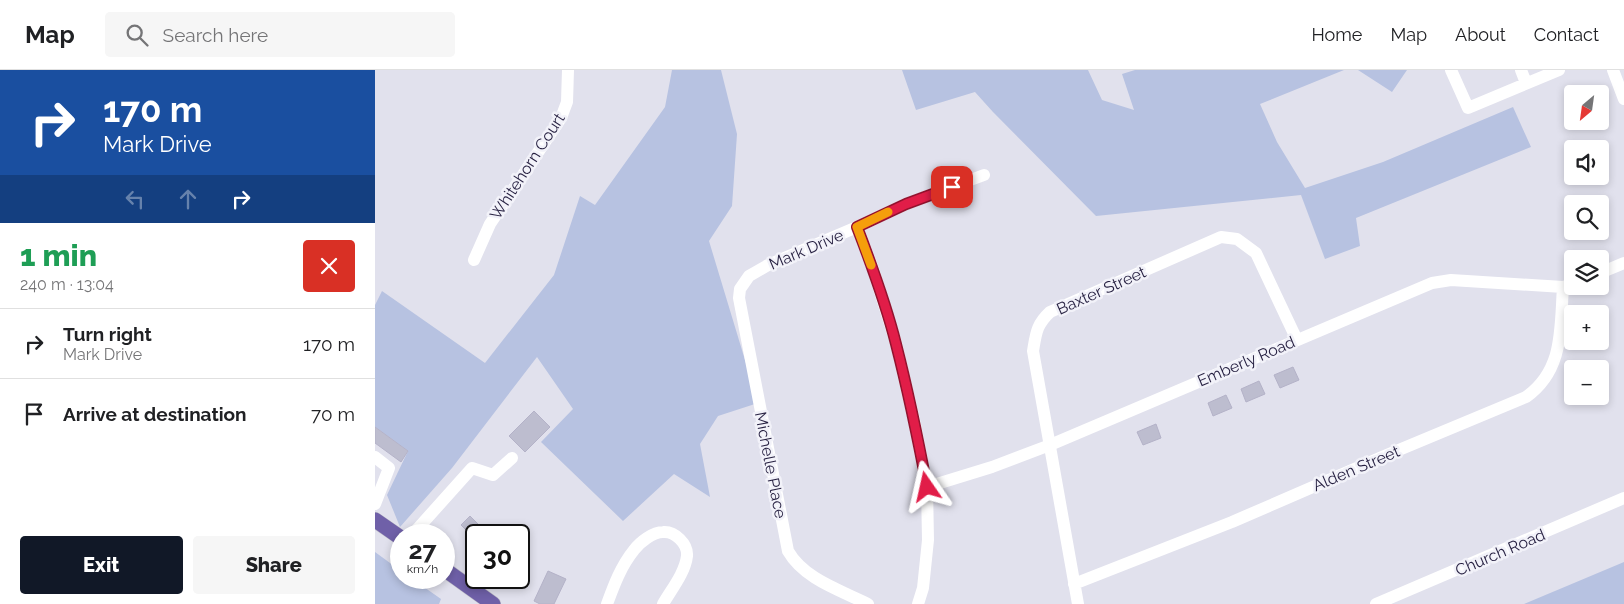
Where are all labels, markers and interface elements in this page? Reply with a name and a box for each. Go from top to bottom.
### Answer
search box [105,12,455,57]
text: Map [25,20,75,49]
icon: search [123,21,151,49]
text: Search here [163,24,268,46]
text: Home [1311,24,1362,45]
text: Map [1390,24,1427,45]
text: About [1455,24,1506,45]
text: Contact [1534,24,1599,45]
north arrow [1564,85,1609,130]
map controls [1564,85,1609,405]
text: 170 m [103,89,202,130]
icon: right [20,90,85,155]
street label: Whitehorn Court [486,109,569,223]
text: Mark Drive [103,131,212,157]
button: sound [1564,140,1609,185]
pin [931,166,973,208]
icon: arrive [938,173,966,201]
icon: left [121,185,149,213]
icon: ahead [174,185,202,213]
icon: right [227,185,255,213]
button: search [1564,195,1609,240]
street label: Mark Drive [766,225,846,274]
text: 1 min [20,238,97,273]
button: close [303,240,355,292]
button: layers [1564,250,1609,295]
street label: Baxter Street [1054,262,1149,319]
text: 240 m · 13:04 [20,275,114,294]
button: + [1564,305,1609,350]
text: Turn right [63,323,152,345]
icon: right [20,330,48,358]
street label: Emberly Road [1195,332,1298,391]
text: 170 m [303,333,355,355]
text: Mark Drive [63,345,142,364]
button: − [1564,360,1609,405]
icon: arrive [20,400,48,428]
text: Arrive at destination [63,403,247,425]
text: 70 m [311,403,355,425]
street label: Michelle Place [751,410,790,520]
street label: Alden Street [1310,441,1403,495]
position arrow [900,460,952,512]
speed limit sign: 30 [465,524,530,589]
street label: Church Road [1452,525,1548,580]
text: 27 [408,535,437,565]
button: Exit [20,536,183,594]
button: Share [193,536,355,594]
text: km/h [407,562,438,576]

